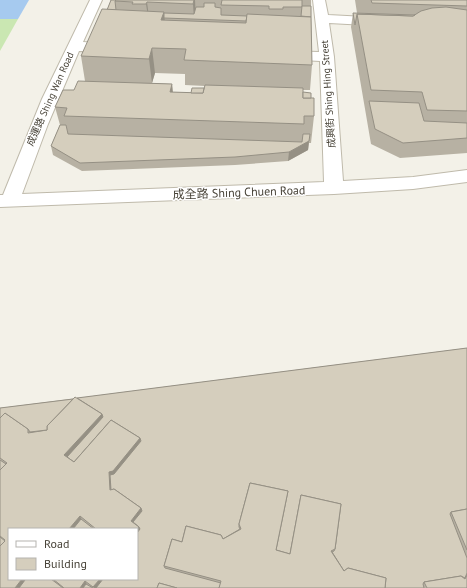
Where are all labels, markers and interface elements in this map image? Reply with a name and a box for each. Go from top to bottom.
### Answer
street label: 成興街 Shing Hing Street [318,39,338,148]
street label: 成運路 Shing Wan Road [23,50,77,148]
street label: 成全路 Shing Chuen Road [172,182,306,202]
legend [8,528,138,580]
text: Road [44,536,69,551]
text: Building [44,556,87,571]

